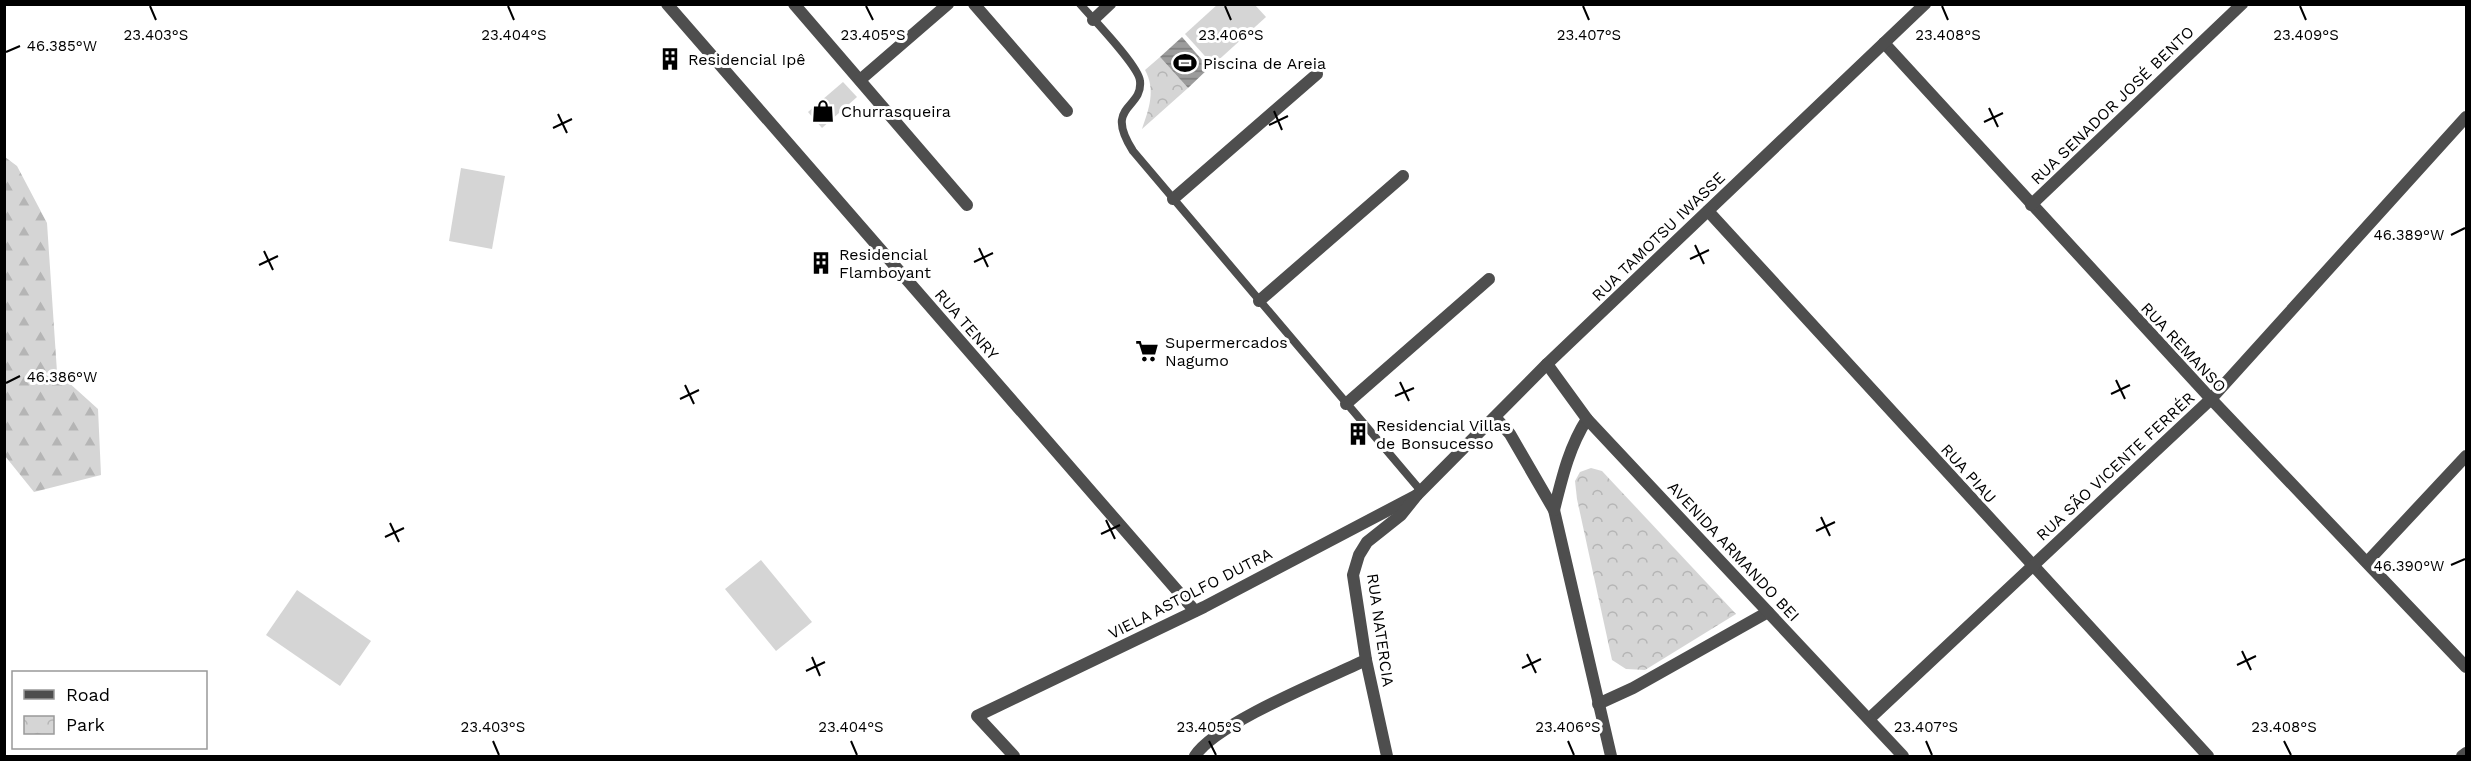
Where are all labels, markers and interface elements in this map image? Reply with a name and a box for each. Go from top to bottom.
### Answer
street label: RUA SENADOR JOSÉ BENTO [2027,22,2198,188]
text: 23.403°S [124,26,188,44]
text: 23.404°S [481,26,547,44]
text: 23.405°S [840,26,906,44]
text: 23.406°S [1198,26,1264,44]
text: 23.407°S [1557,26,1621,44]
text: 23.408°S [1915,26,1981,44]
text: 23.409°S [2273,26,2339,44]
text: 46.385°W [27,37,97,55]
building icon: Residencial Ipê [657,46,683,72]
place label: Residencial Ipê [688,50,805,69]
sports icon: Piscina de Areia [1172,50,1198,76]
place label: Piscina de Areia [1203,54,1326,73]
shop icon: Churrasqueira [810,98,836,124]
place label: Churrasqueira [841,102,951,121]
street label: RUA TAMOTSU IWASSE [1588,168,1729,305]
text: 46.389°W [2374,226,2444,244]
place label: Residencial Flamboyant [839,245,931,282]
building icon: Residencial Flamboyant [808,250,834,276]
street label: RUA TENRY [931,285,1003,364]
street label: RUA REMANSO [2137,298,2230,396]
place label: Supermercados Nagumo [1165,333,1288,370]
supermarket icon: Supermercados Nagumo [1134,338,1160,364]
text: 46.386°W [27,368,97,386]
street label: RUA SÃO VICENTE FERRÉR [2032,388,2198,545]
place label: Residencial Villas de Bonsucesso [1376,416,1511,453]
building icon: Residencial Villas de Bonsucesso [1345,421,1371,447]
street label: RUA PIAU [1937,440,2000,507]
street label: AVENIDA ARMANDO BEI [1664,478,1803,625]
street label: VIELA ASTOLFO DUTRA [1105,544,1276,643]
text: 46.390°W [2374,557,2444,575]
street label: RUA NATERCIA [1363,572,1398,689]
legend [12,671,207,749]
text: Road [66,684,110,705]
text: Park [66,714,105,735]
text: 23.403°S [461,718,525,736]
text: 23.404°S [818,718,884,736]
text: 23.405°S [1176,718,1242,736]
text: 23.406°S [1535,718,1601,736]
text: 23.407°S [1894,718,1958,736]
text: 23.408°S [2251,718,2317,736]

